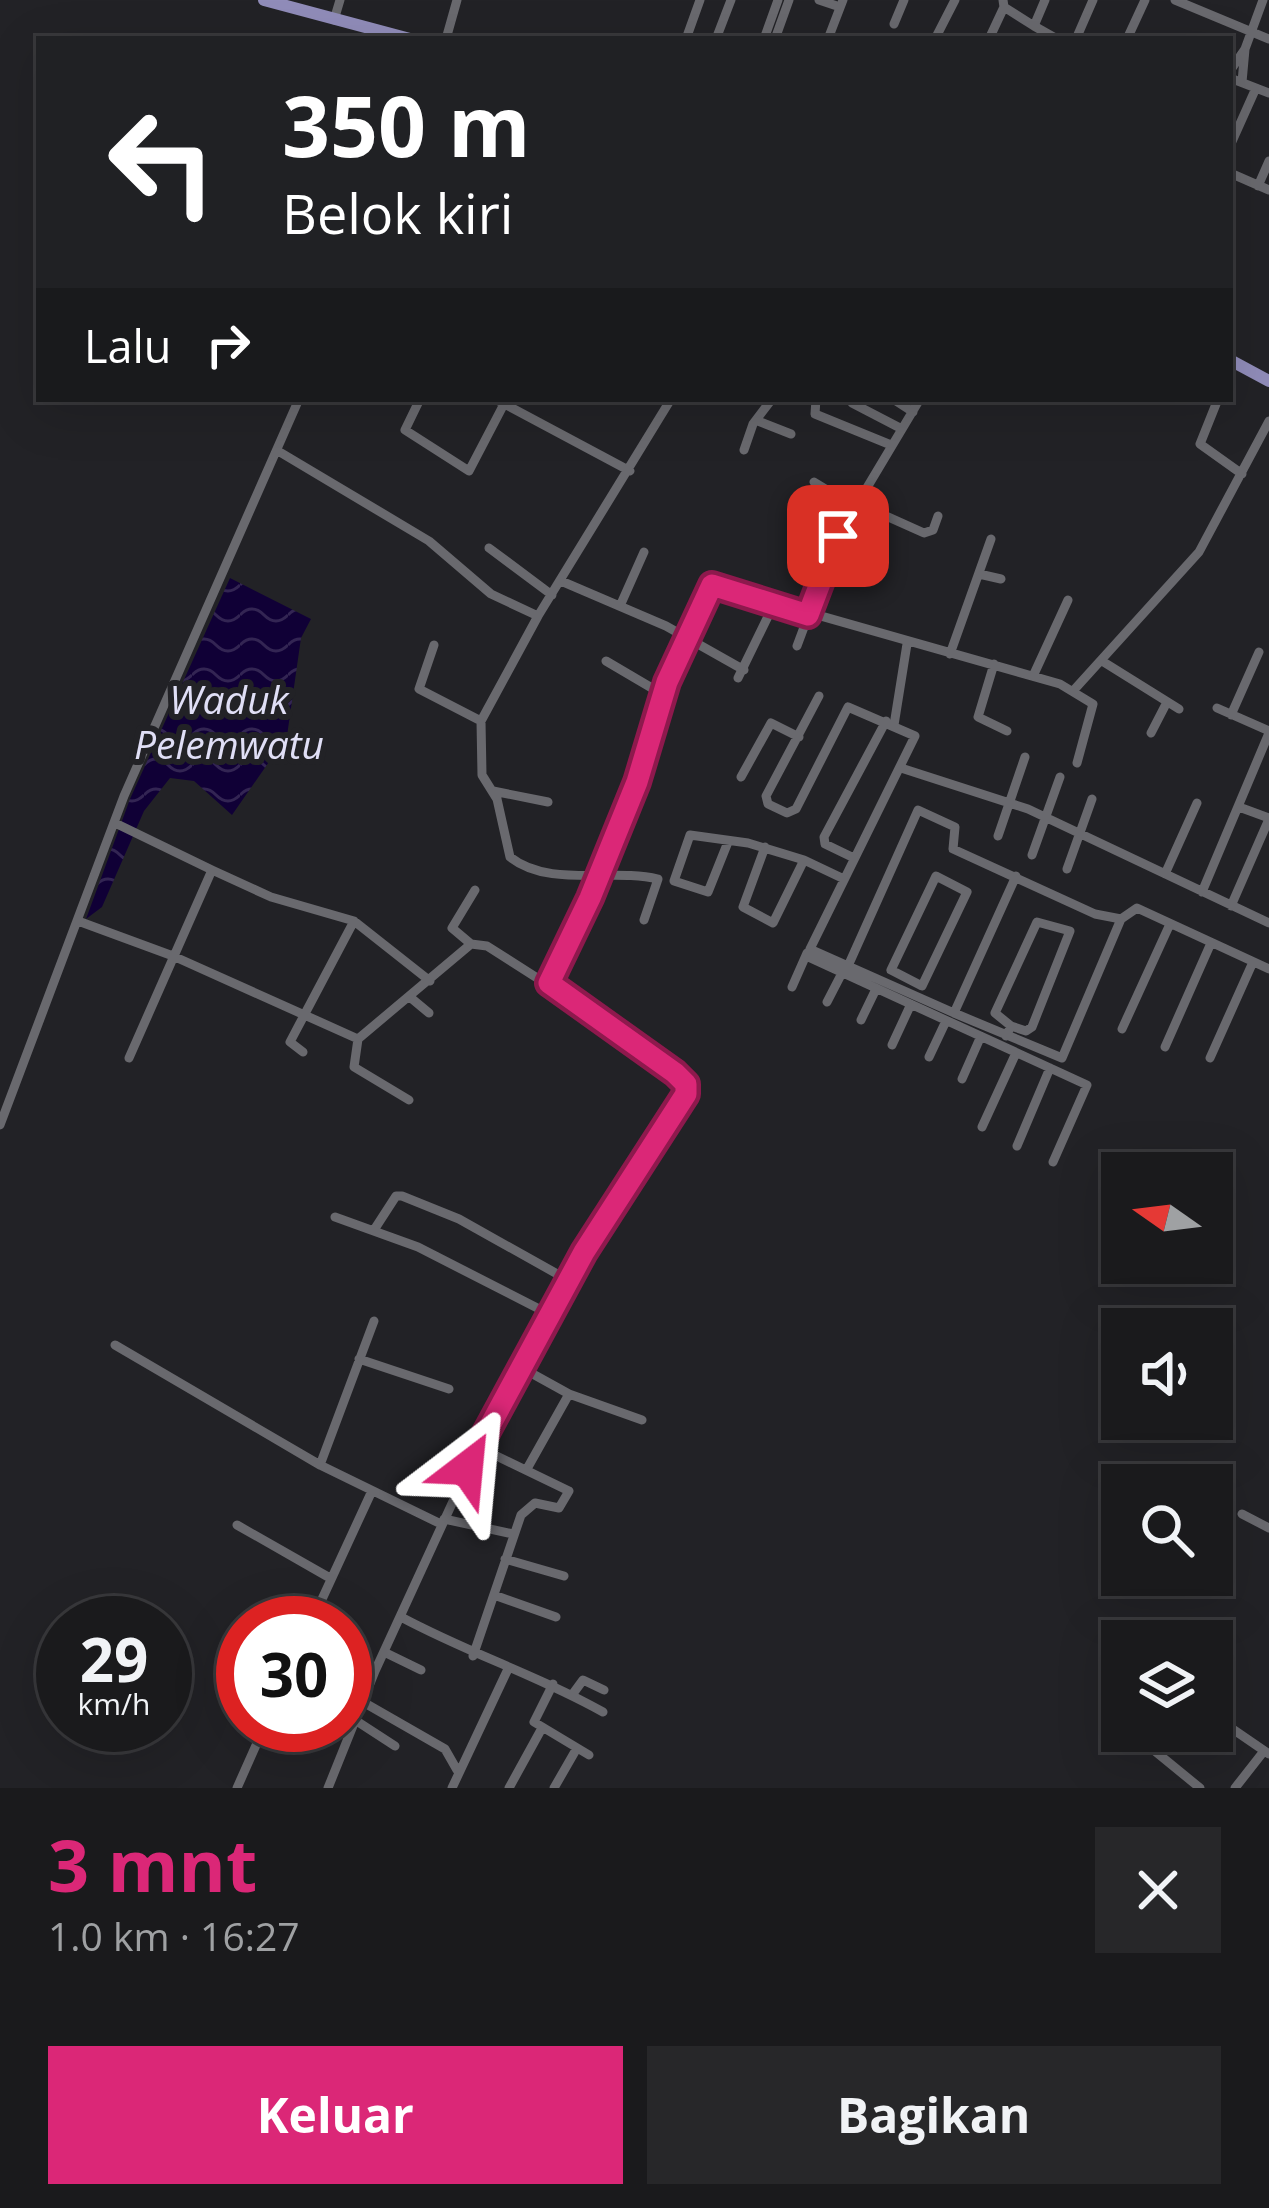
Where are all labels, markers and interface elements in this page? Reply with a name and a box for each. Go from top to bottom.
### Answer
text: 350 m [282,67,530,182]
icon: left [84,84,240,240]
text: Belok kiri [282,176,513,250]
icon: right [195,312,261,378]
text: Lalu [84,315,171,376]
pin [787,485,889,587]
icon: arrive [805,503,871,569]
water label: Waduk Pelemwatu [134,672,324,770]
north arrow [1101,1152,1233,1284]
map controls [1101,1152,1233,1752]
button: sound [1101,1308,1233,1440]
position arrow [404,1405,530,1531]
button: search [1101,1464,1233,1596]
speed limit sign: 30 [216,1596,372,1752]
text: 29 [80,1618,148,1700]
button: layers [1101,1620,1233,1752]
text: km/h [78,1683,150,1724]
text: 3 mnt [48,1815,257,1913]
button: close [1095,1827,1221,1953]
text: 1.0 km · 16:27 [48,1909,300,1962]
button: Keluar [48,2046,623,2184]
button: Bagikan [647,2046,1221,2184]

